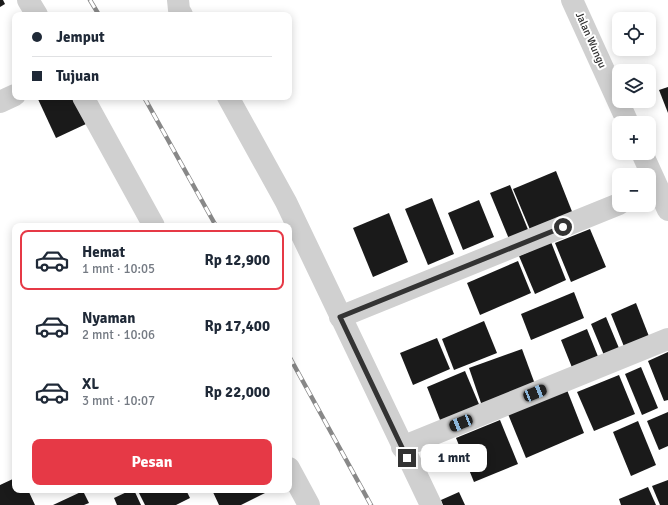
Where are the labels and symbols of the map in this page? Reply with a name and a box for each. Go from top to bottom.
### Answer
street label: Jalan Wungu [573,10,609,70]
route start [554,218,572,236]
car [522,383,548,403]
car [448,413,474,433]
callout: 1 mnt [421,444,487,472]
route end [398,449,416,467]

